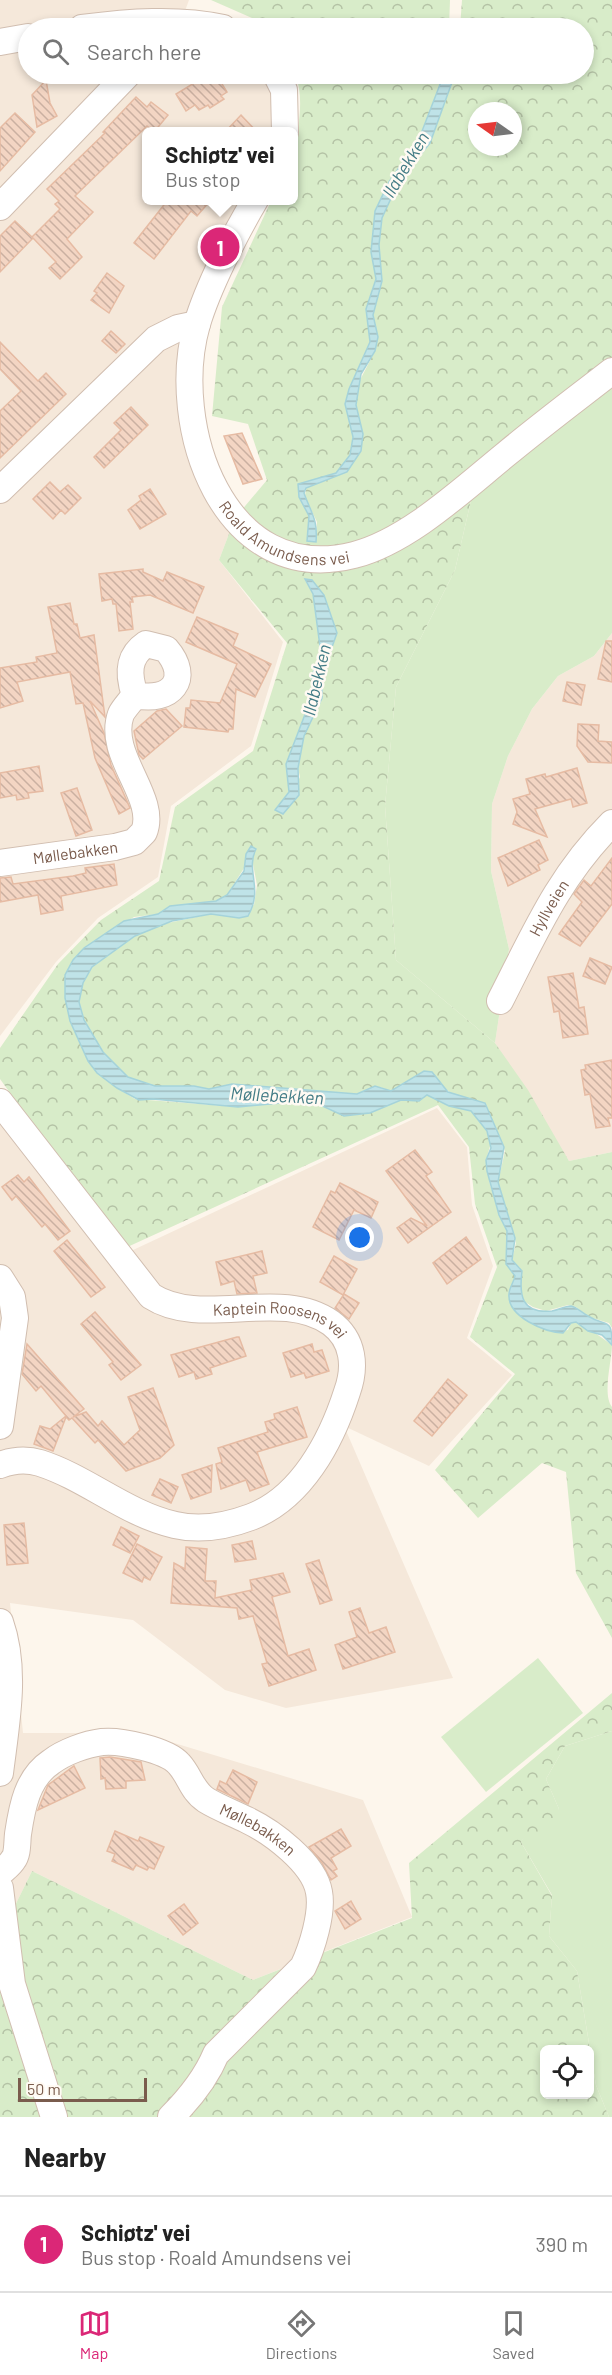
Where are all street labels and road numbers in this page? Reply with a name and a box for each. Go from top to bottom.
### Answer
street label: Roald Amundsens vei [216,497,351,568]
street label: Møllebakken [31,837,119,867]
street label: Hyllveien [525,876,572,939]
street label: Kaptein Roosens vei [213,1297,352,1342]
street label: Møllebakken [217,1799,300,1859]

